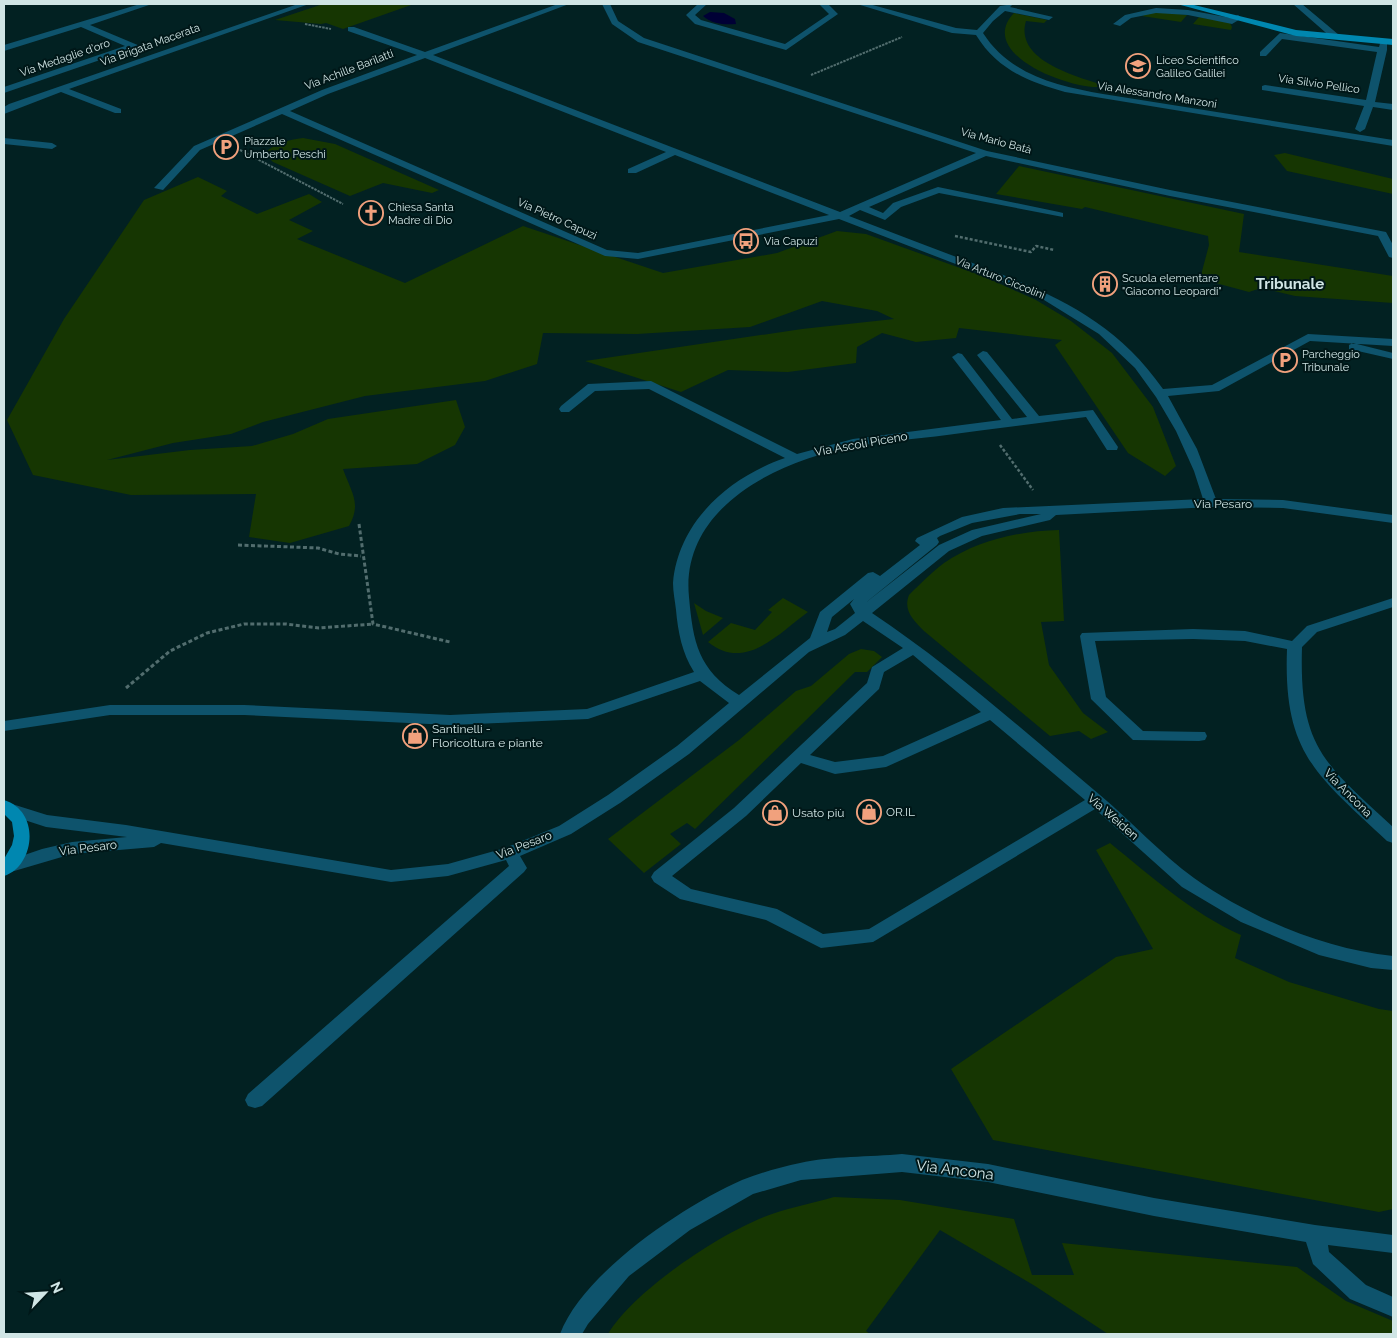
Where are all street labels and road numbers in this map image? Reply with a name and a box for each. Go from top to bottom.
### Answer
street label: Via Brigata Macerata [98,21,202,69]
street label: Via Medaglie d'oro [18,36,112,80]
street label: Via Achille Barilatti [303,47,395,93]
street label: Via Silvio Pellico [1277,72,1361,96]
street label: Via Alessandro Manzoni [1096,79,1218,111]
street label: Via Mario Batà [959,125,1033,157]
street label: Via Pietro Capuzi [515,196,599,242]
street label: Via Arturo Ciccolini [953,254,1047,302]
street label: Via Ascoli Piceno [813,429,909,459]
street label: Via Pesaro [1194,497,1252,511]
street label: Via Ancona [1321,766,1375,820]
street label: Via Weiden [1085,791,1141,843]
street label: Via Pesaro [494,828,554,862]
street label: Via Pesaro [58,838,118,858]
street label: Via Ancona [915,1156,995,1184]

